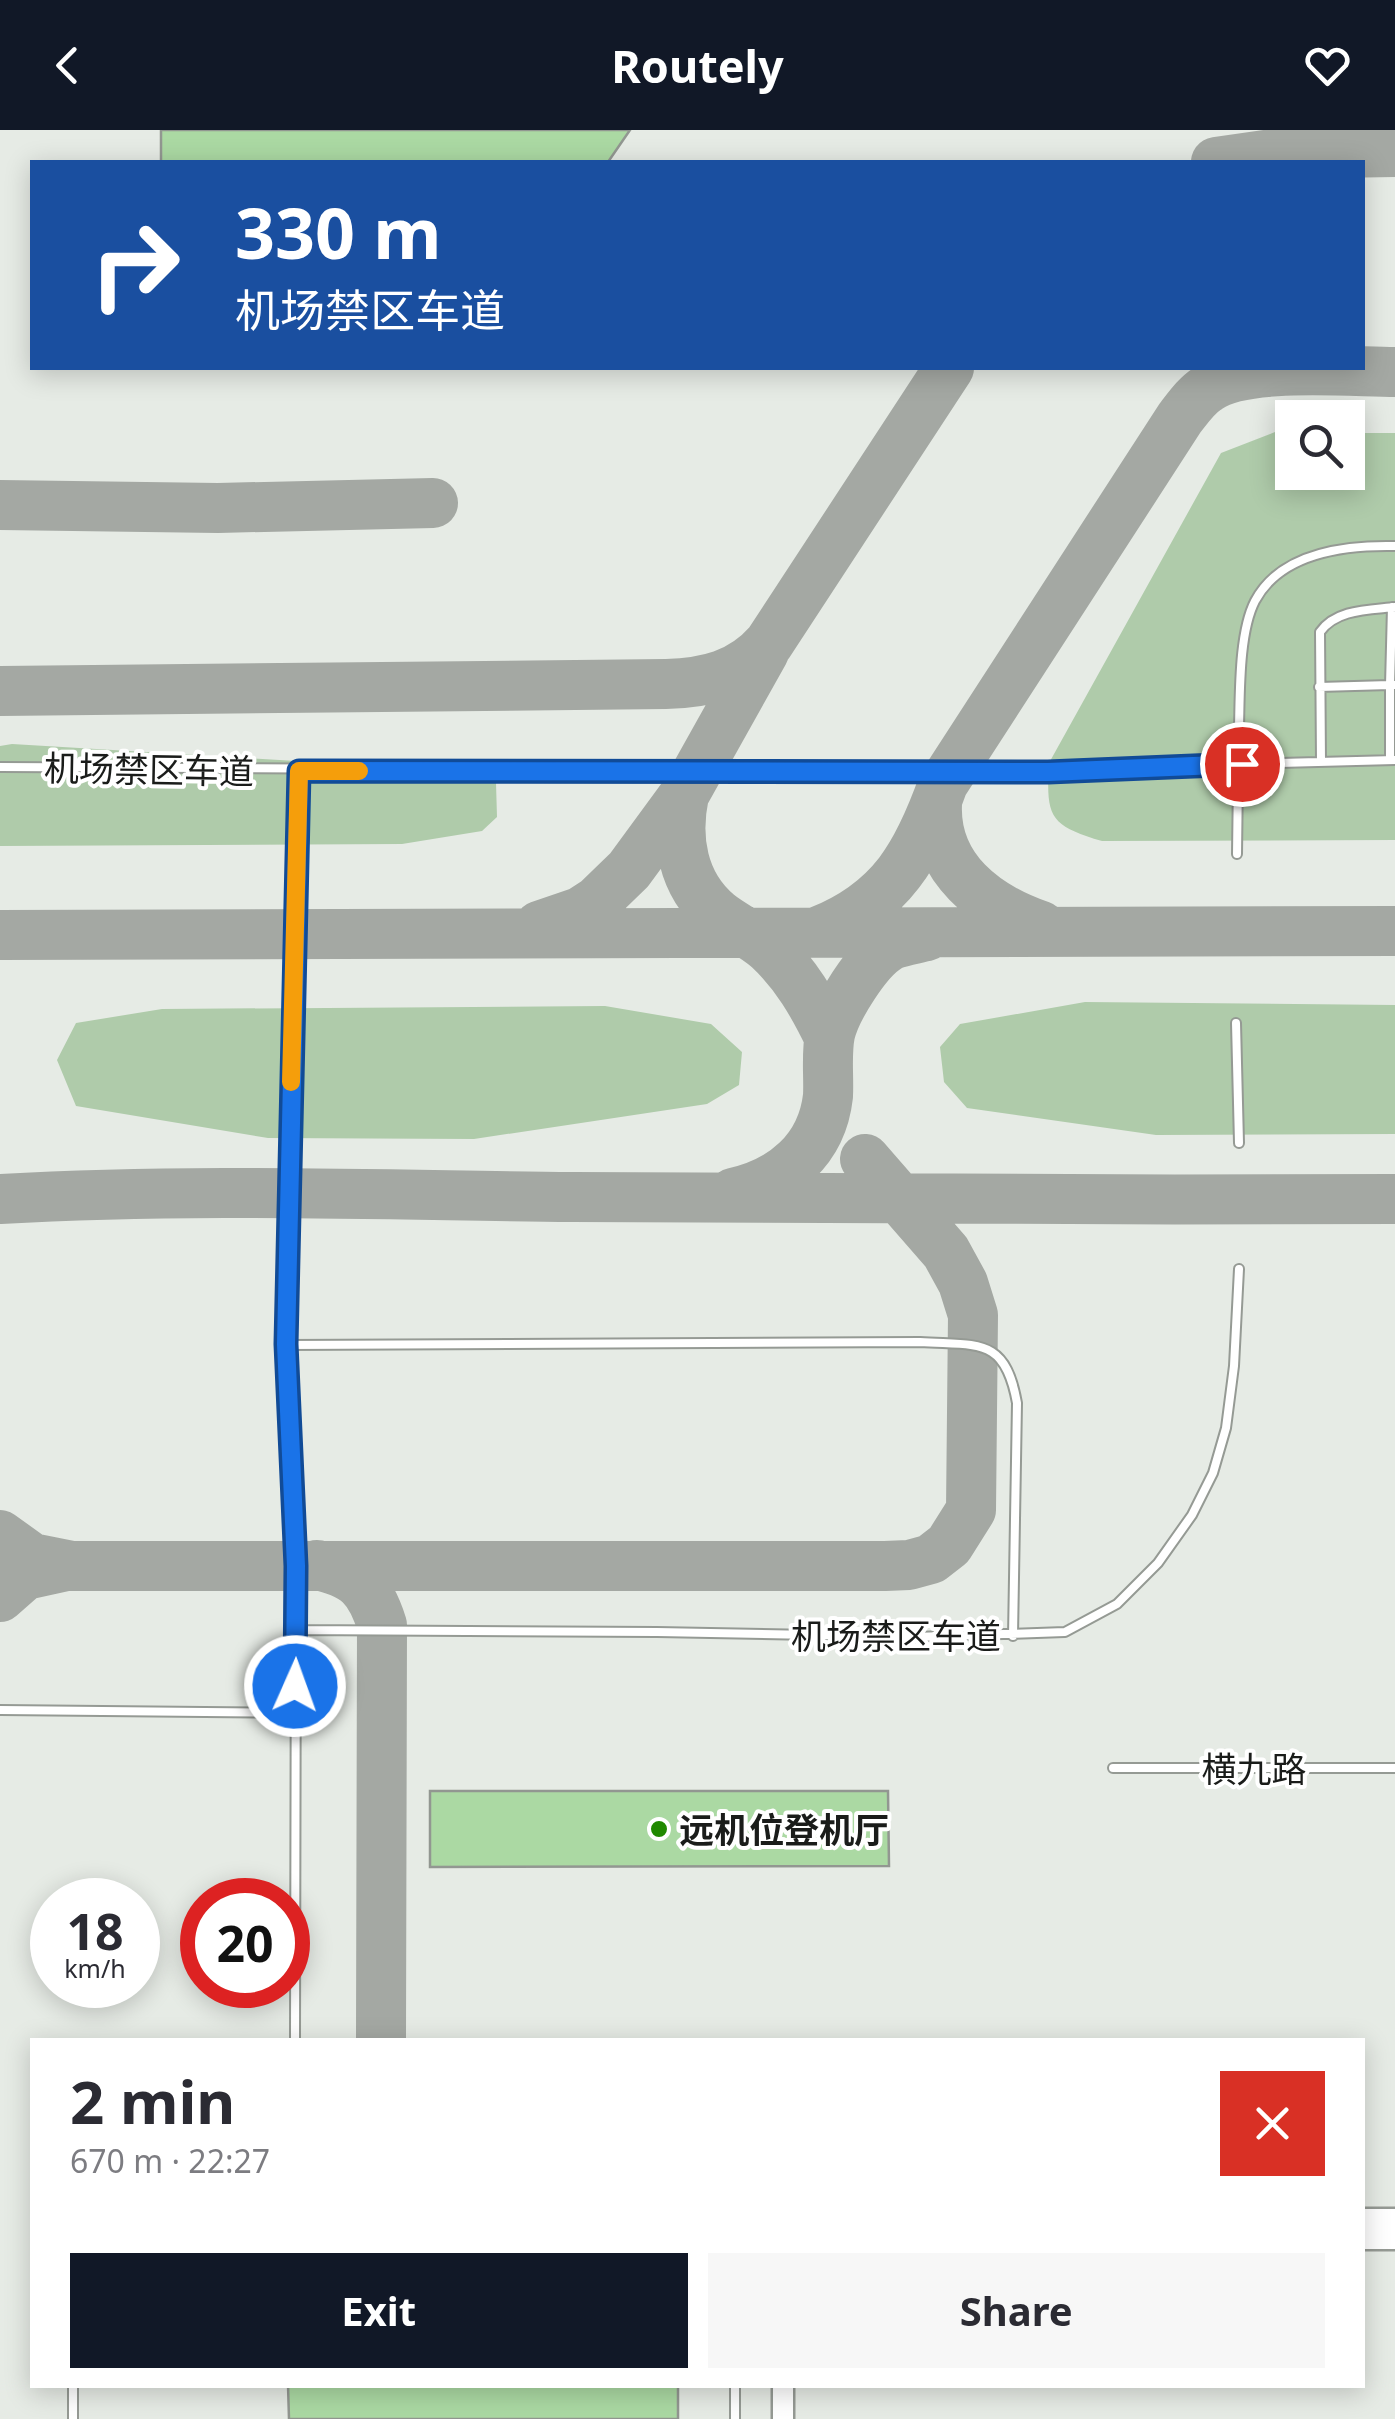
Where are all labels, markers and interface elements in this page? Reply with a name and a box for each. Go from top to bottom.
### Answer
text: Routely [611,35,784,96]
icon: back [40,38,95,93]
icon: heart [1300,38,1355,93]
text: 330 m [235,184,442,280]
icon: right [70,200,200,330]
text: 机场禁区车道 [235,279,505,340]
map controls [1275,400,1365,490]
button: search [1275,400,1365,490]
pin [1200,722,1285,807]
icon: arrive [1215,737,1270,792]
street label: 机场禁区车道 [44,744,254,794]
street label: 机场禁区车道 [791,1612,1001,1659]
position arrow [243,1634,347,1738]
street label: 横九路 [1201,1745,1307,1792]
place label: 远机位登机厅 [679,1806,889,1853]
marker: 远机位登机厅 [648,1818,670,1840]
speed limit sign: 20 [180,1878,310,2008]
text: 18 [66,1897,124,1965]
text: km/h [64,1951,126,1985]
text: 2 min [70,2060,235,2142]
button: close [1220,2071,1325,2176]
text: 670 m · 22:27 [70,2139,270,2182]
button: Exit [70,2253,688,2368]
button: Share [708,2253,1325,2368]

